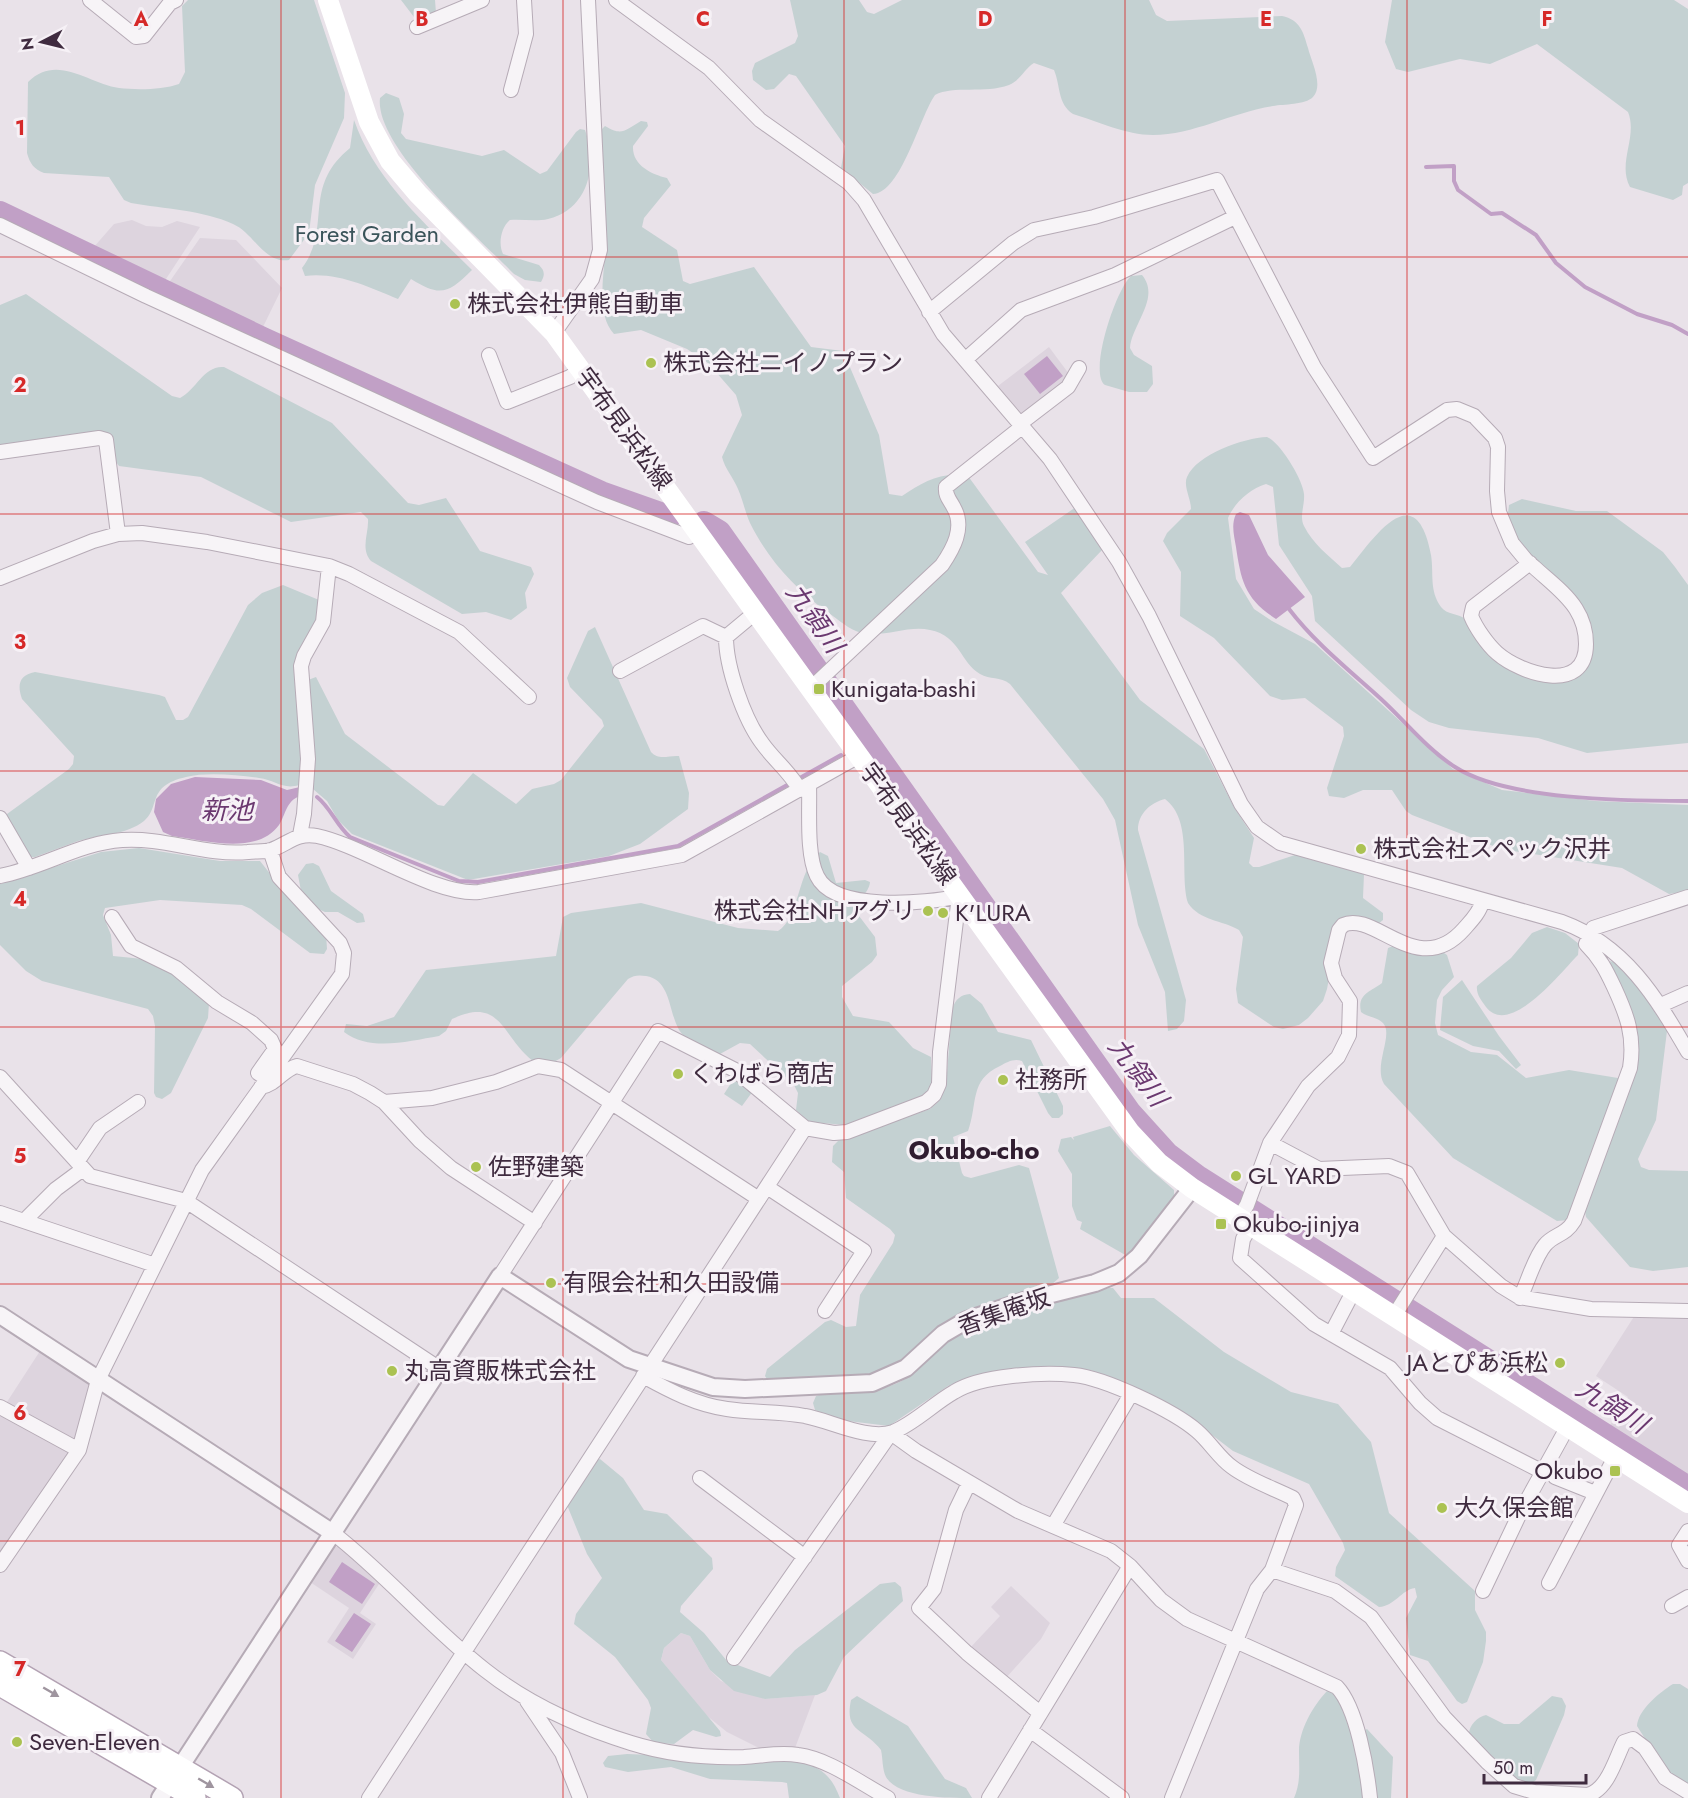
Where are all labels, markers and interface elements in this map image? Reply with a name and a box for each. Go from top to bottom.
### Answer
text: A [133,5,149,34]
text: B [415,5,429,34]
text: C [696,5,710,34]
text: D [978,5,992,34]
text: E [1260,5,1272,34]
text: F [1541,5,1553,34]
north arrow [12,12,72,72]
text: N [15,36,40,51]
text: 1 [15,114,25,143]
park label: Forest Garden [295,216,439,251]
place label: 株式会社伊熊自動車 [467,286,683,321]
marker: 株式会社伊熊自動車 [448,297,462,311]
place label: 株式会社ニイノプラン [663,345,903,380]
marker: 株式会社ニイノプラン [644,356,658,370]
street label: 宇布見浜松線 [568,360,681,497]
text: 2 [13,371,27,400]
water label: 九領川 [777,575,855,663]
text: 3 [14,628,26,657]
place label: Kunigata-bashi [831,671,977,706]
marker: Kunigata-bashi [812,682,826,696]
street label: 宇布見浜松線 [852,755,965,892]
water label: 新池 [201,791,256,829]
place label: 株式会社スペック沢井 [1373,831,1611,866]
marker: 株式会社スペック沢井 [1354,842,1368,856]
text: 4 [13,885,27,914]
place label: 株式会社NHアグリ [713,893,916,928]
place label: K'LURA [955,895,1031,930]
marker: 株式会社NHアグリ [921,904,935,918]
marker: K'LURA [936,906,950,920]
water label: 九領川 [1099,1029,1178,1117]
place label: くわばら商店 [690,1056,834,1091]
place label: 社務所 [1015,1062,1087,1097]
marker: くわばら商店 [671,1067,685,1081]
marker: 社務所 [996,1073,1010,1087]
district label: Okubo-cho [908,1131,1040,1169]
text: 5 [14,1142,27,1171]
place label: 佐野建築 [488,1149,584,1184]
place label: GL YARD [1248,1158,1341,1193]
marker: 佐野建築 [469,1160,483,1174]
marker: GL YARD [1229,1169,1243,1183]
place label: Okubo-jinjya [1233,1206,1360,1241]
marker: Okubo-jinjya [1214,1217,1228,1231]
place label: 有限会社和久田設備 [563,1265,779,1300]
marker: 有限会社和久田設備 [544,1276,558,1290]
street label: 香集庵坂 [953,1279,1055,1344]
place label: JAとぴあ浜松 [1403,1345,1548,1380]
place label: 丸高資販株式会社 [404,1353,596,1388]
marker: JAとぴあ浜松 [1553,1356,1567,1370]
marker: 丸高資販株式会社 [385,1364,399,1378]
water label: 九領川 [1569,1369,1658,1444]
text: 6 [13,1399,27,1428]
place label: Okubo [1534,1453,1603,1488]
marker: Okubo [1608,1464,1622,1478]
place label: 大久保会館 [1454,1490,1574,1525]
marker: 大久保会館 [1435,1501,1449,1515]
text: 7 [14,1655,27,1684]
one-way arrow [42,1687,59,1697]
place label: Seven-Eleven [29,1724,160,1759]
marker: Seven-Eleven [10,1735,24,1749]
scale bar [1484,1747,1586,1785]
text: 50 m [1493,1755,1533,1781]
one-way arrow [198,1777,214,1788]

